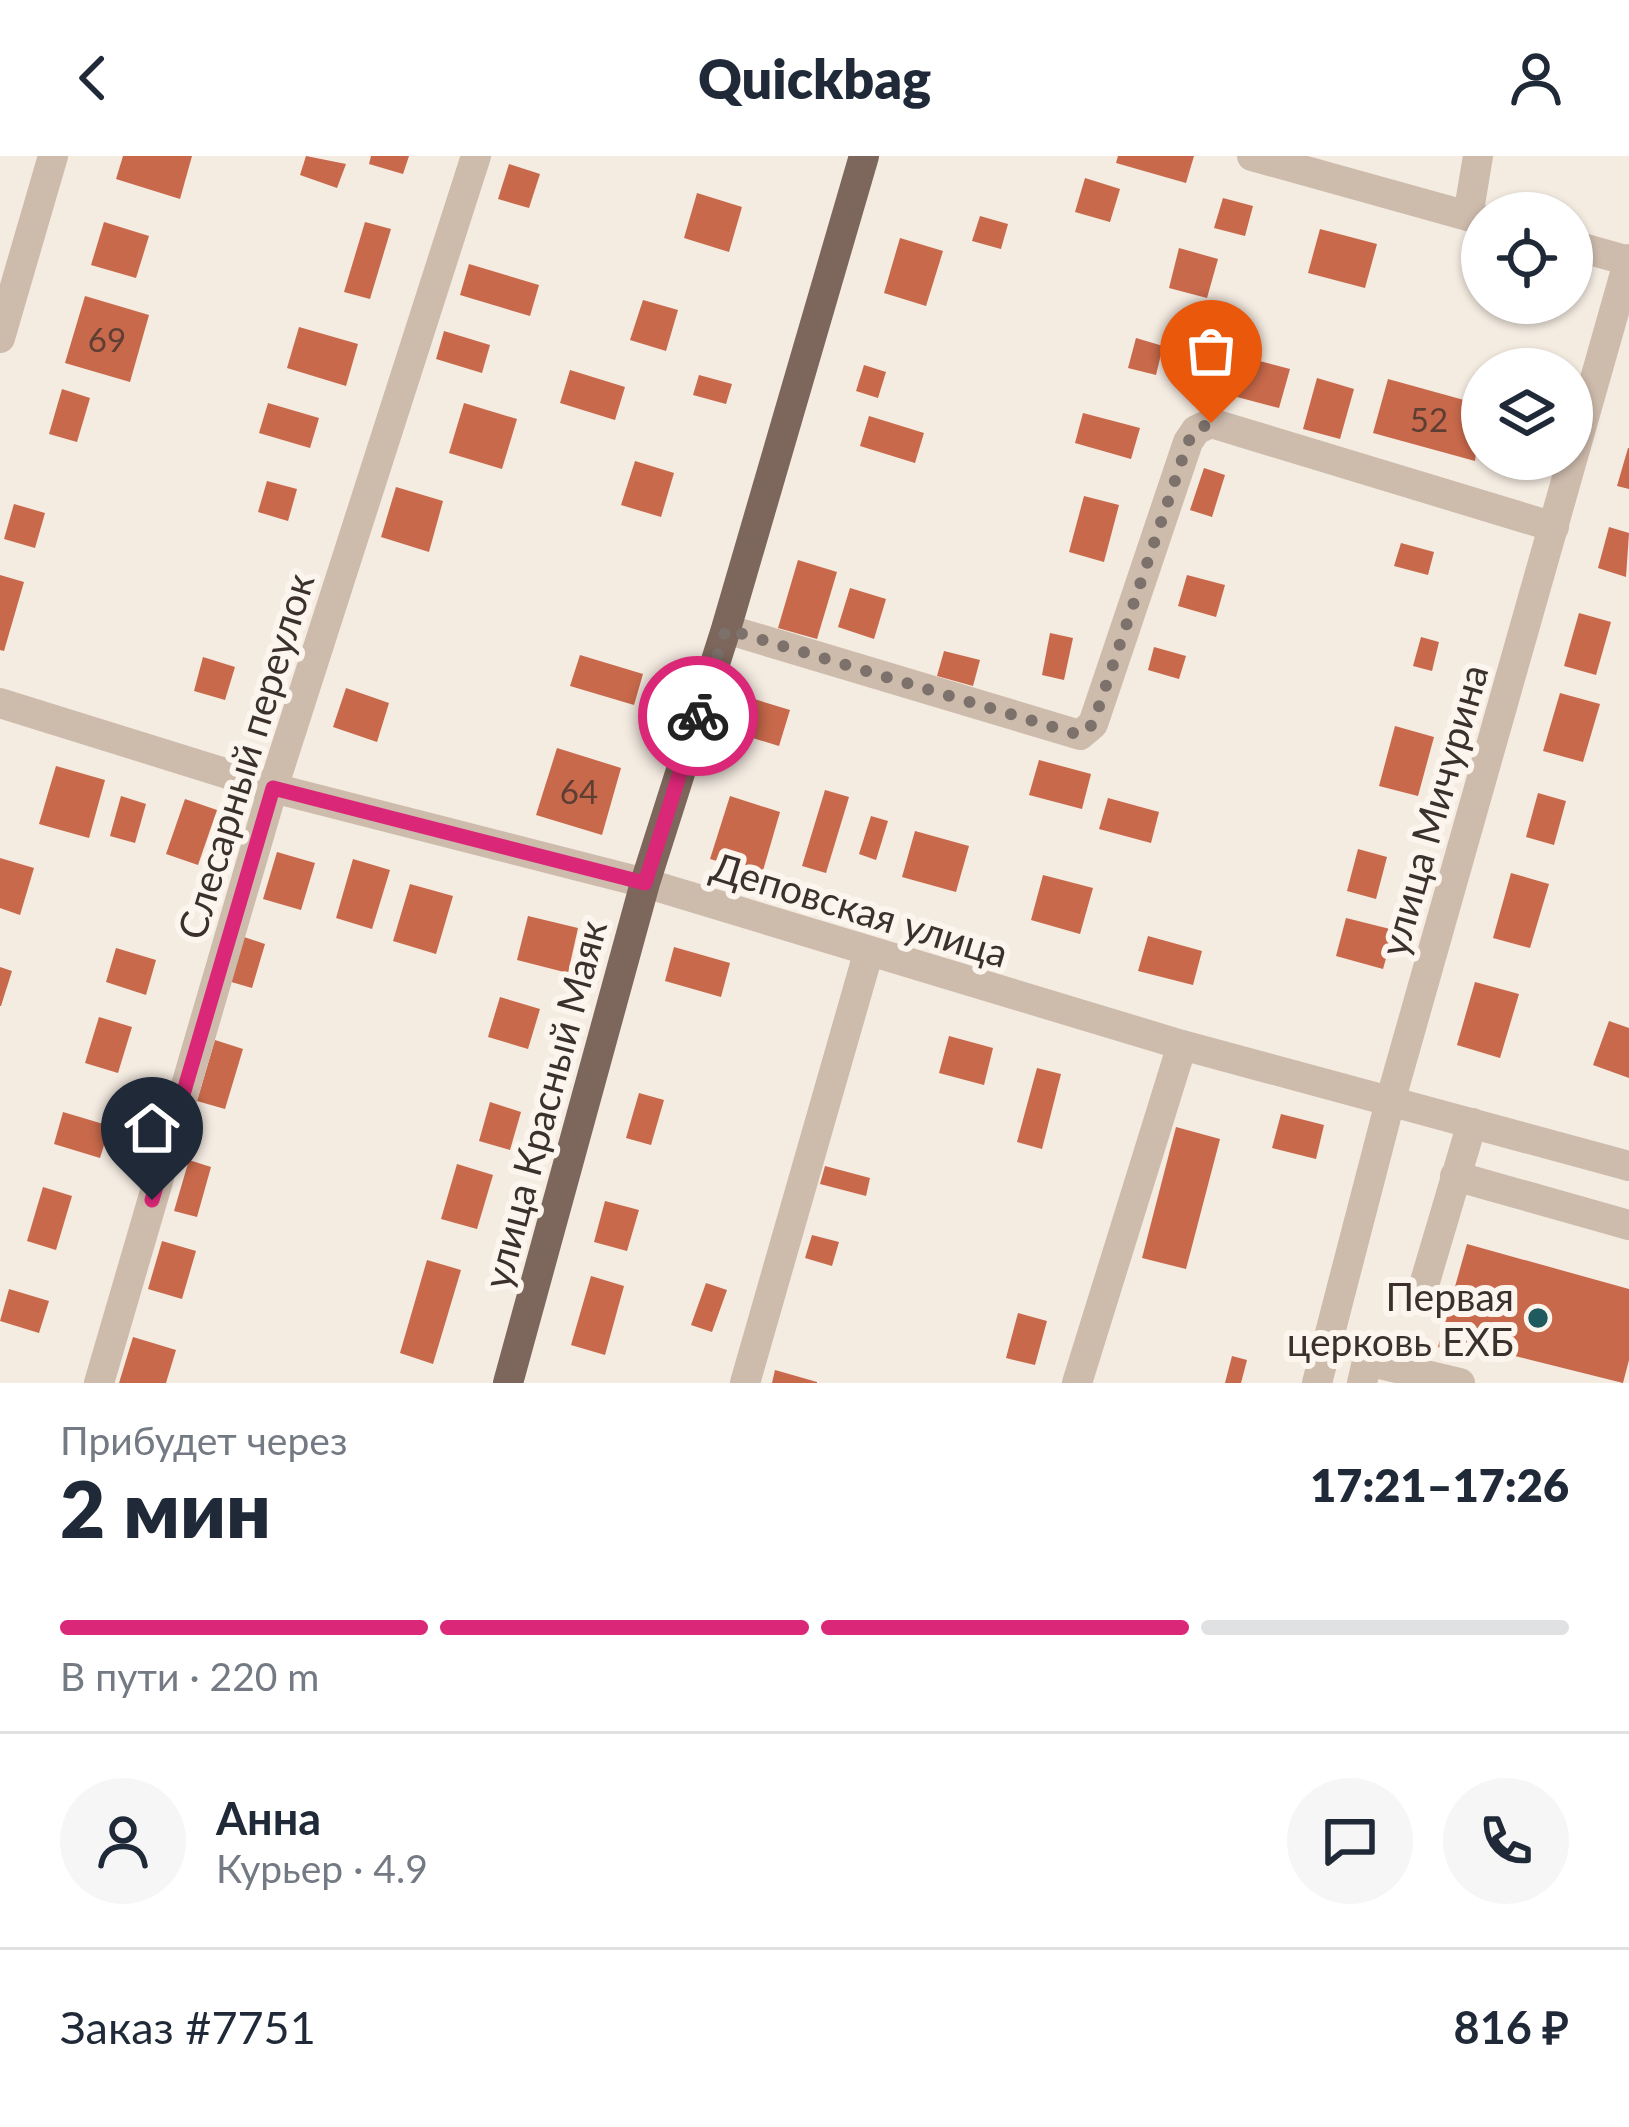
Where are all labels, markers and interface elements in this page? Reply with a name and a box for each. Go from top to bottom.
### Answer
icon: back [60,45,126,111]
icon: person [1503,45,1569,111]
text: Quickbag [698,46,931,111]
map controls [1461,192,1593,480]
button: locate [1461,192,1593,324]
pin [1160,300,1262,423]
icon: bag [1178,318,1244,384]
house number: 69 [88,319,126,359]
button: layers [1461,348,1593,480]
house number: 52 [1410,399,1448,439]
street label: Слесарный переулок [167,568,323,944]
courier [638,656,758,776]
street label: улица Мичурина [1369,659,1497,961]
icon: bike [665,683,731,749]
house number: 64 [560,771,598,811]
street label: Деповская улица [706,842,1014,976]
street label: улица Красный Маяк [473,915,615,1293]
pin [101,1077,203,1200]
icon: home [119,1095,185,1161]
place label: Первая церковь ЕХБ [1287,1273,1514,1364]
marker: Первая церковь ЕХБ [1525,1305,1551,1331]
text: Прибудет через [60,1417,347,1463]
text: 17:21–17:26 [1310,1458,1569,1512]
text: 2 мин [60,1461,271,1555]
text: В пути · 220 m [60,1653,319,1699]
button: person [60,1778,186,1904]
button: chat [1287,1778,1413,1904]
button: phone [1443,1778,1569,1904]
text: Анна [216,1791,321,1845]
text: Курьер · 4.9 [216,1845,428,1891]
text: Заказ #7751 [60,2000,316,2054]
text: 816 ₽ [1454,2000,1569,2054]

